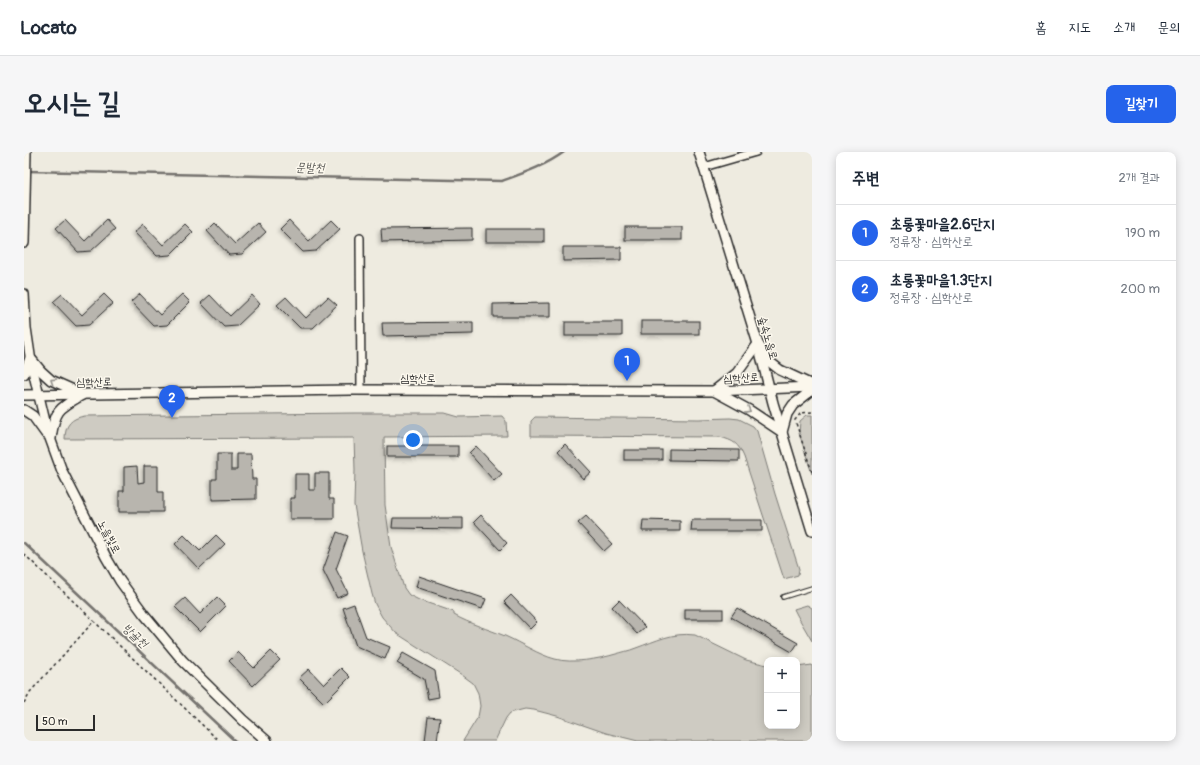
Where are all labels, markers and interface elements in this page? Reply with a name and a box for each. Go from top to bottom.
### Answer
text: Locato [20,16,77,40]
text: 홈 [1035,19,1046,36]
text: 지도 [1068,19,1091,36]
text: 소개 [1113,19,1135,36]
text: 문의 [1157,19,1180,36]
button: 길찾기 [1106,85,1176,123]
text: 오시는 길 [24,86,120,121]
water label: 문발천 [295,160,326,176]
text: 주변 [852,168,879,189]
text: 2개 결과 [1119,170,1160,186]
text: 초롱꽃마을2.6단지 [890,215,995,234]
text: 1 [862,225,868,241]
text: 190 m [1125,225,1160,241]
text: 정류장 · 심학산로 [890,234,973,250]
text: 초롱꽃마을1.3단지 [890,271,992,290]
text: 2 [861,281,869,297]
text: 200 m [1121,281,1160,297]
text: 정류장 · 심학산로 [890,290,973,306]
street label: 숲속노을로 [756,315,780,361]
pin: 1 [614,348,640,381]
street label: 심학산로 [723,371,759,385]
street label: 심학산로 [400,372,436,385]
street label: 심학산로 [76,375,112,389]
one-way arrow [50,378,57,385]
pin: 2 [159,385,185,418]
one-way arrow [744,405,751,412]
your location [403,430,423,450]
street label: 노을빛로 [95,518,123,556]
water label: 방골천 [119,621,152,652]
map controls [764,657,800,729]
button: + [764,657,800,693]
button: − [764,693,800,729]
scale bar [36,713,95,732]
text: 50 m [42,715,68,728]

